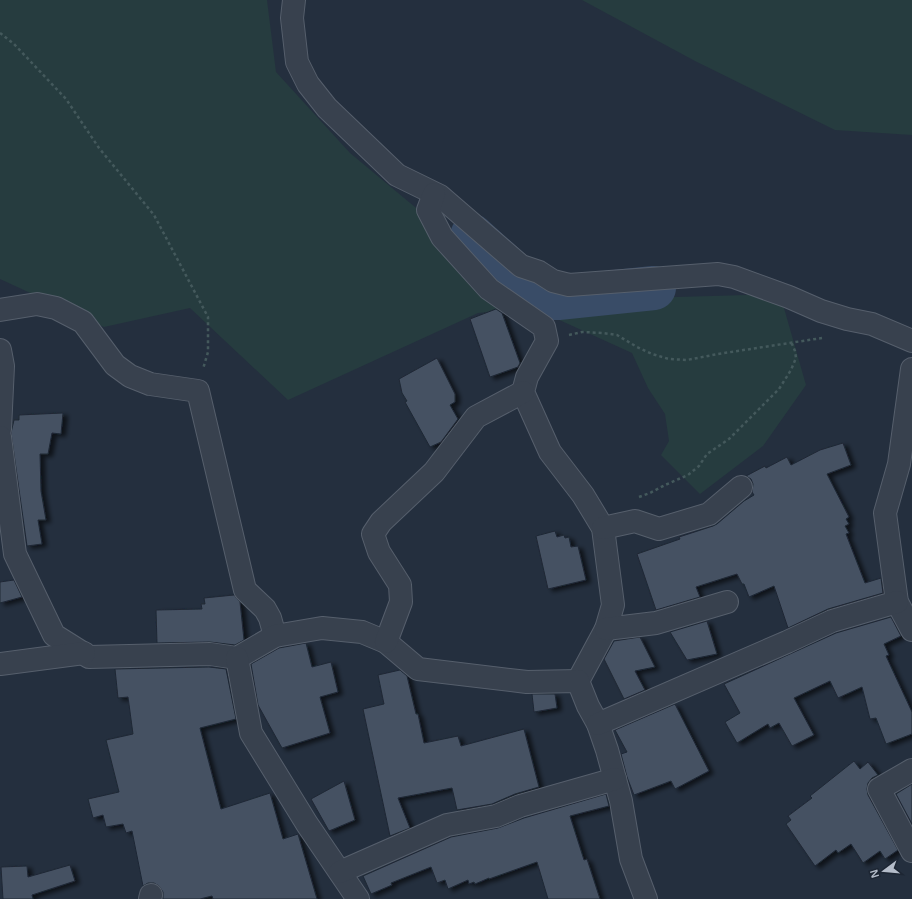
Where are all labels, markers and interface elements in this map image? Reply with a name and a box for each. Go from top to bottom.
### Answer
north arrow [864,851,904,891]
text: N [868,868,881,879]

